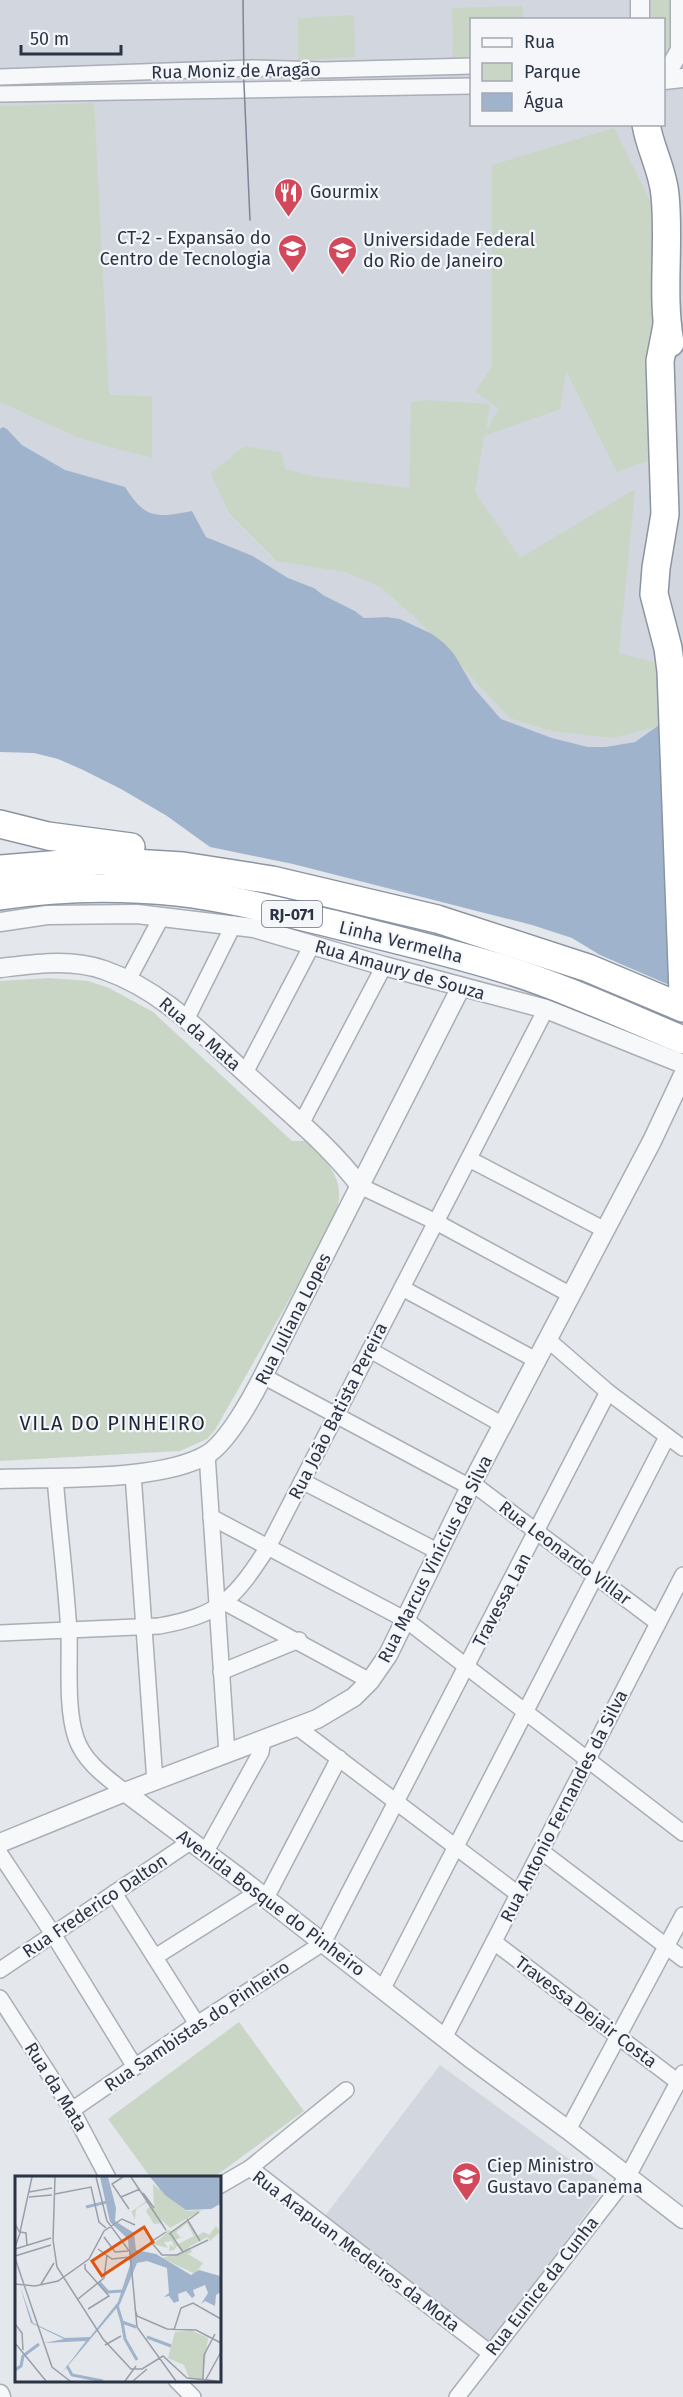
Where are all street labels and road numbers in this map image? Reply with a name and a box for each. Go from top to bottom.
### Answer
street label: Rua Moniz de Aragão [151,59,321,83]
road number: RJ-071 [262,901,322,927]
street label: Linha Vermelha [337,916,465,968]
street label: Rua Amaury de Souza [312,935,488,1005]
street label: Rua da Mata [155,992,245,1076]
street label: Rua Juliana Lopes [250,1249,336,1389]
street label: Rua João Batista Pereira [284,1319,392,1503]
street label: Rua Marcus Vinícius da Silva [373,1452,497,1666]
street label: Rua Leonardo Villar [495,1496,635,1610]
street label: Travessa Lan [468,1549,536,1651]
street label: Rua Antonio Fernandes da Silva [496,1686,632,1926]
street label: Avenida Bosque do Pinheiro [173,1825,369,1981]
street label: Rua Frederico Dalton [18,1849,172,1963]
street label: Travessa Dejair Costa [511,1951,661,2073]
street label: Rua Sambistas do Pinheiro [100,1956,294,2096]
street label: Rua da Mata [20,2038,92,2136]
street label: Rua Arapuan Medeiros da Mota [248,2166,464,2336]
street label: Rua Eunice da Cunha [481,2212,603,2360]

